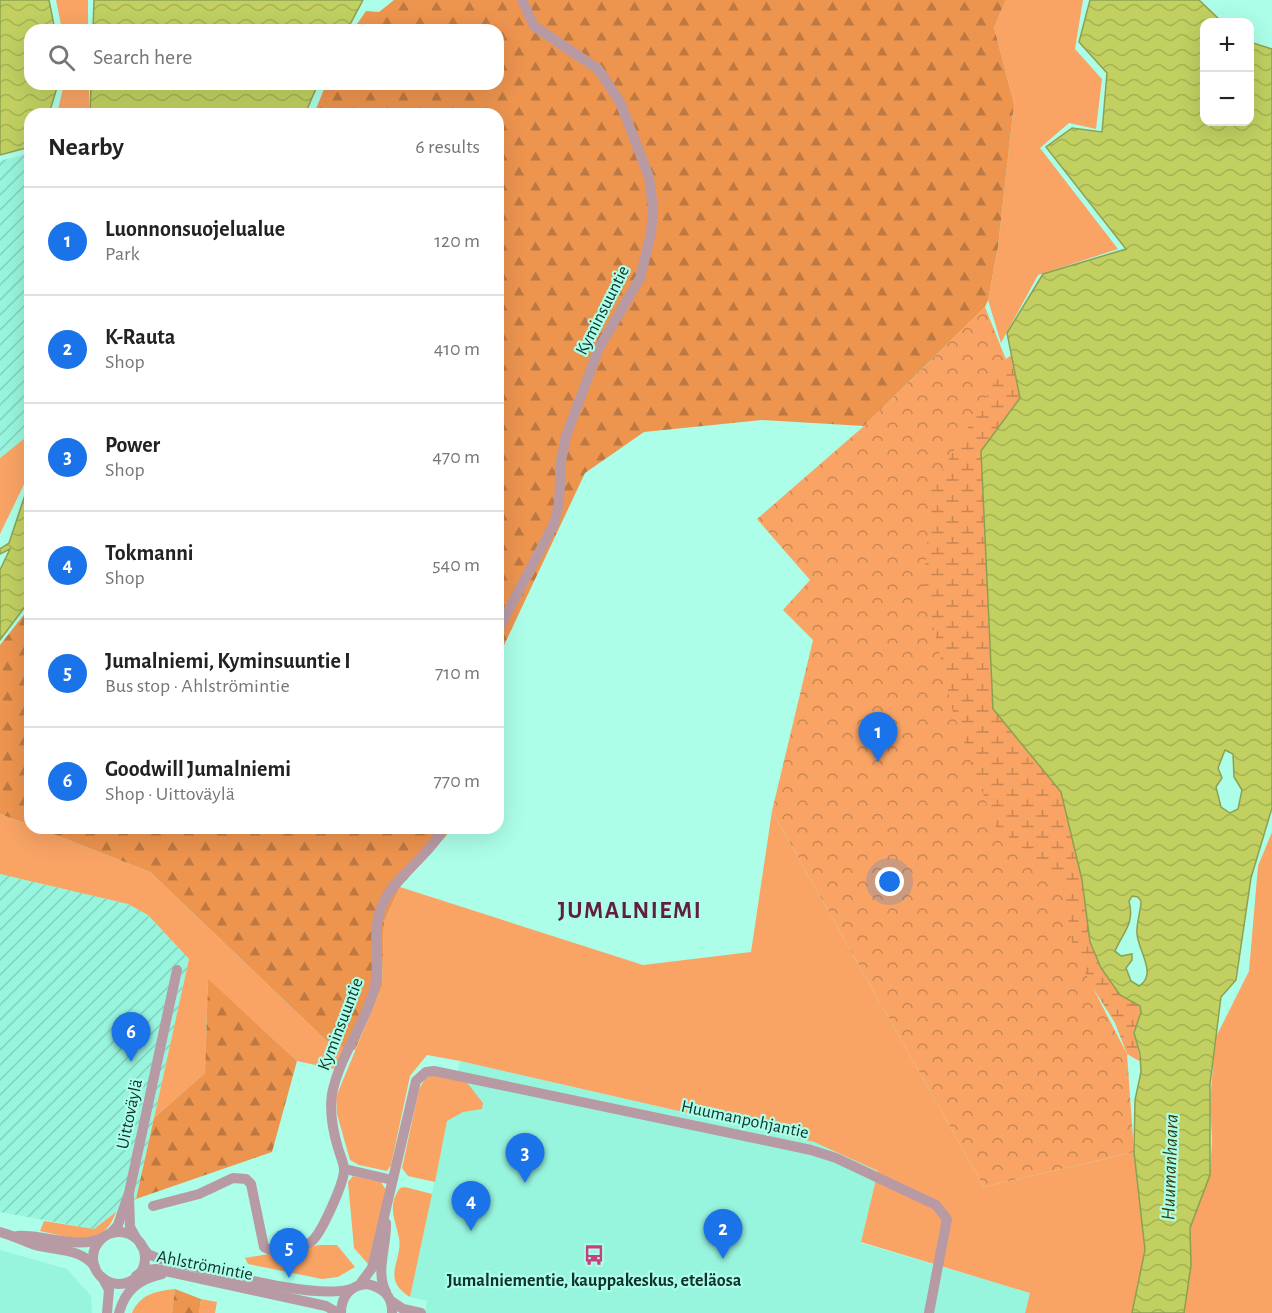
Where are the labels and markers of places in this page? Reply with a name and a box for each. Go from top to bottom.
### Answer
pin: 1 [858,712,898,762]
pin: 6 [112,1012,150,1062]
pin: 3 [506,1134,544,1183]
pin: 4 [452,1182,490,1231]
pin: 2 [704,1210,742,1259]
pin: 5 [270,1228,308,1278]
bus stop icon: Jumalniementie, kauppakeskus, eteläosa [582,1243,606,1267]
place label: Jumalniementie, kauppakeskus, eteläosa [447,1272,742,1290]

